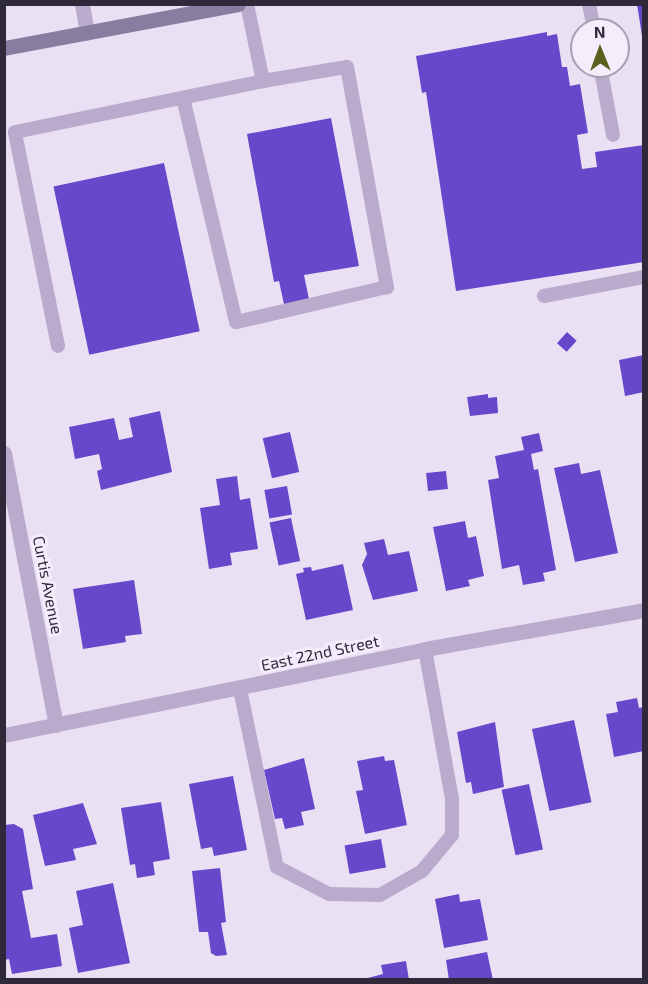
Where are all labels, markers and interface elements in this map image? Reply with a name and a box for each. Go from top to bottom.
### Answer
north arrow [570,18,630,78]
text: N [594,22,606,41]
street label: Curtis Avenue [29,534,67,636]
street label: East 22nd Street [259,631,381,675]

